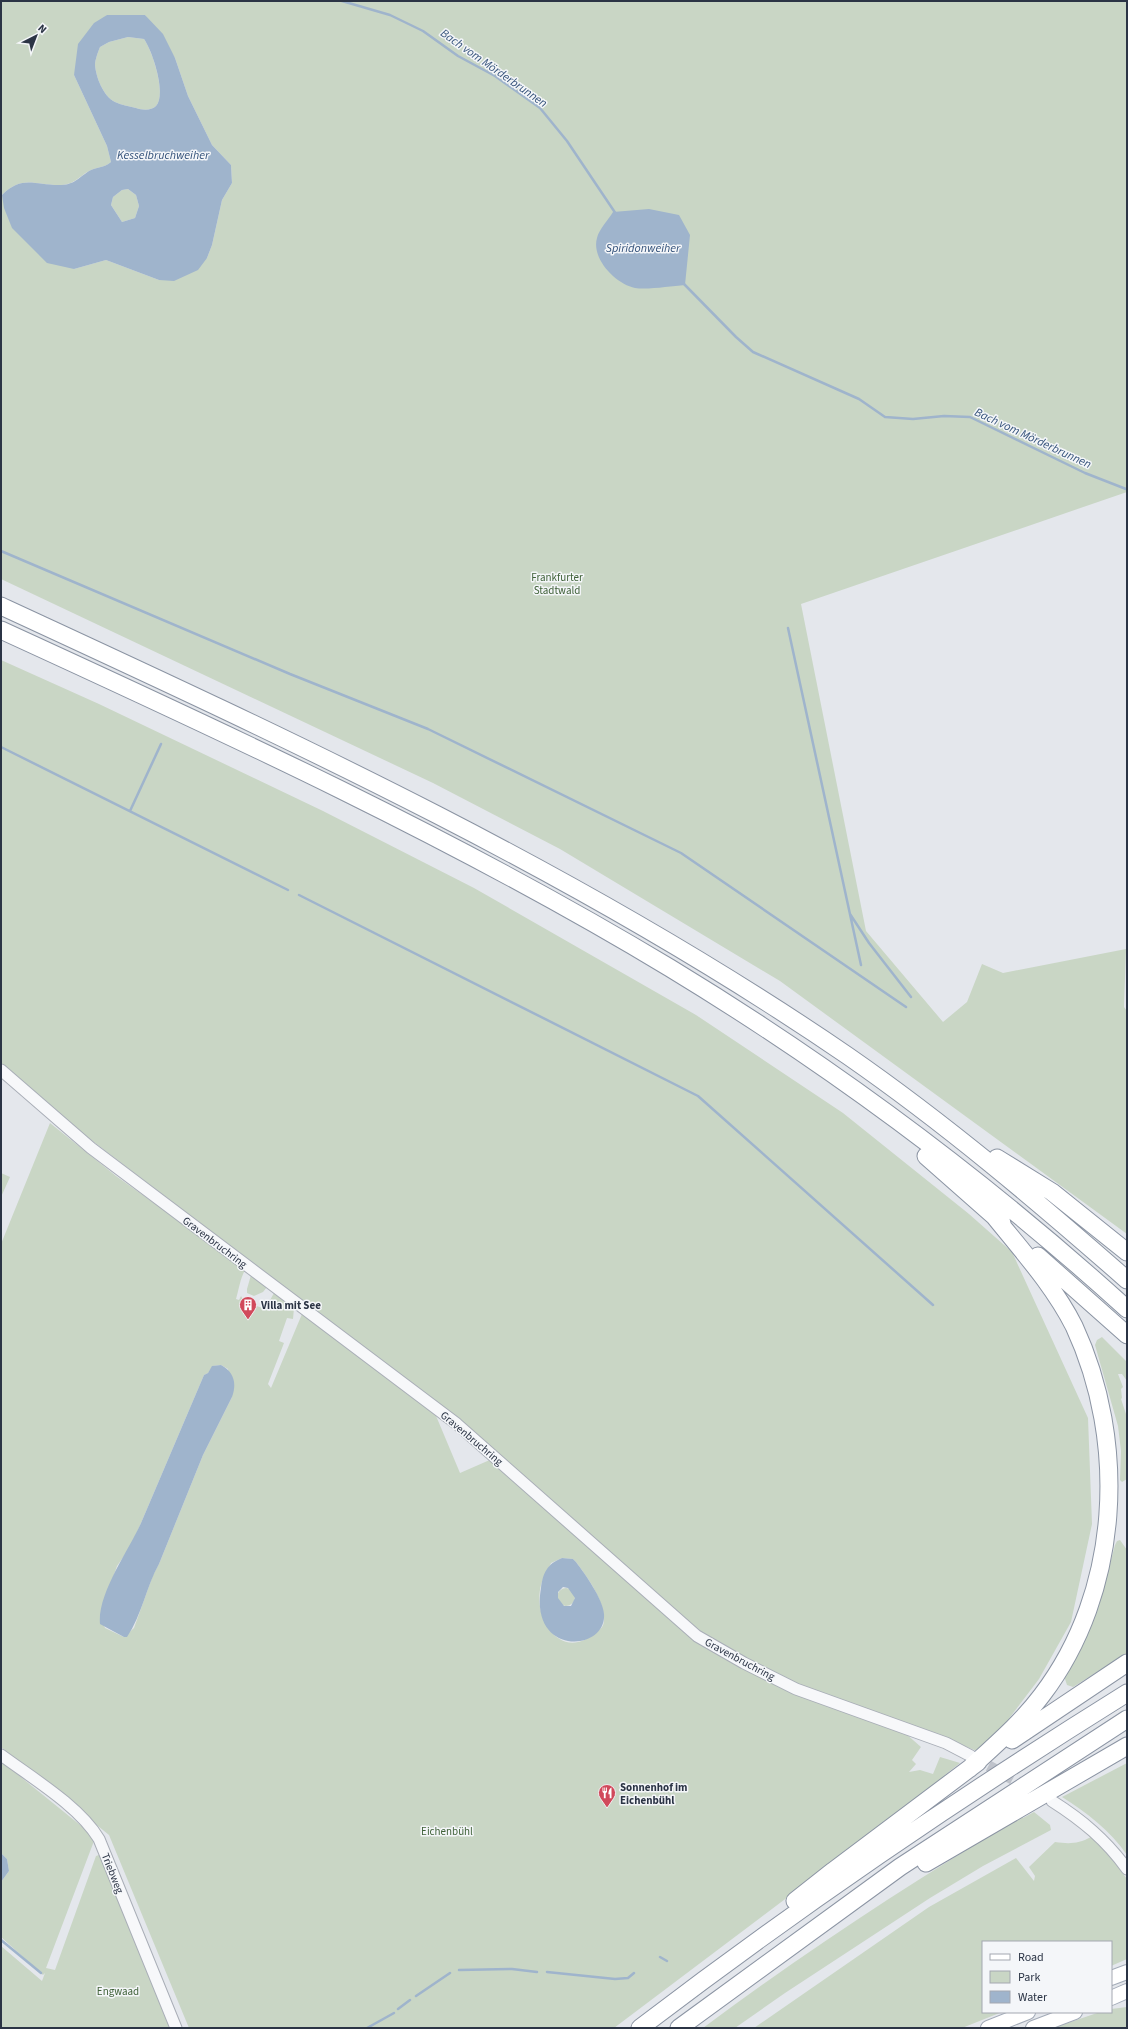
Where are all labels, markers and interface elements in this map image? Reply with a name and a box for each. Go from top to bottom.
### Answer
north arrow [16,16,56,56]
text: N [35,21,50,37]
water label: Bach vom Mörderbrunnen [437,25,551,112]
water label: Kesselbruchweiher [117,147,210,164]
water label: Spiridonweiher [606,240,681,257]
water label: Bach vom Mörderbrunnen [972,404,1094,473]
park label: Frankfurter Stadtwald [531,570,583,598]
street label: Gravenbruchring [179,1213,250,1272]
building icon: Villa mit See [238,1295,258,1320]
place label: Villa mit See [260,1298,321,1313]
street label: Gravenbruchring [437,1408,506,1469]
street label: Gravenbruchring [702,1635,778,1684]
place label: Sonnenhof im Eichenbühl [620,1780,688,1808]
restaurant icon: Sonnenhof im Eichenbühl [597,1783,617,1808]
park label: Eichenbühl [421,1824,473,1839]
street label: Triebweg [98,1851,128,1896]
legend [982,1941,1112,2013]
text: Road [1018,1949,1044,1966]
text: Park [1018,1969,1040,1986]
park label: Engwaad [97,1984,139,1999]
text: Water [1018,1989,1048,2006]

